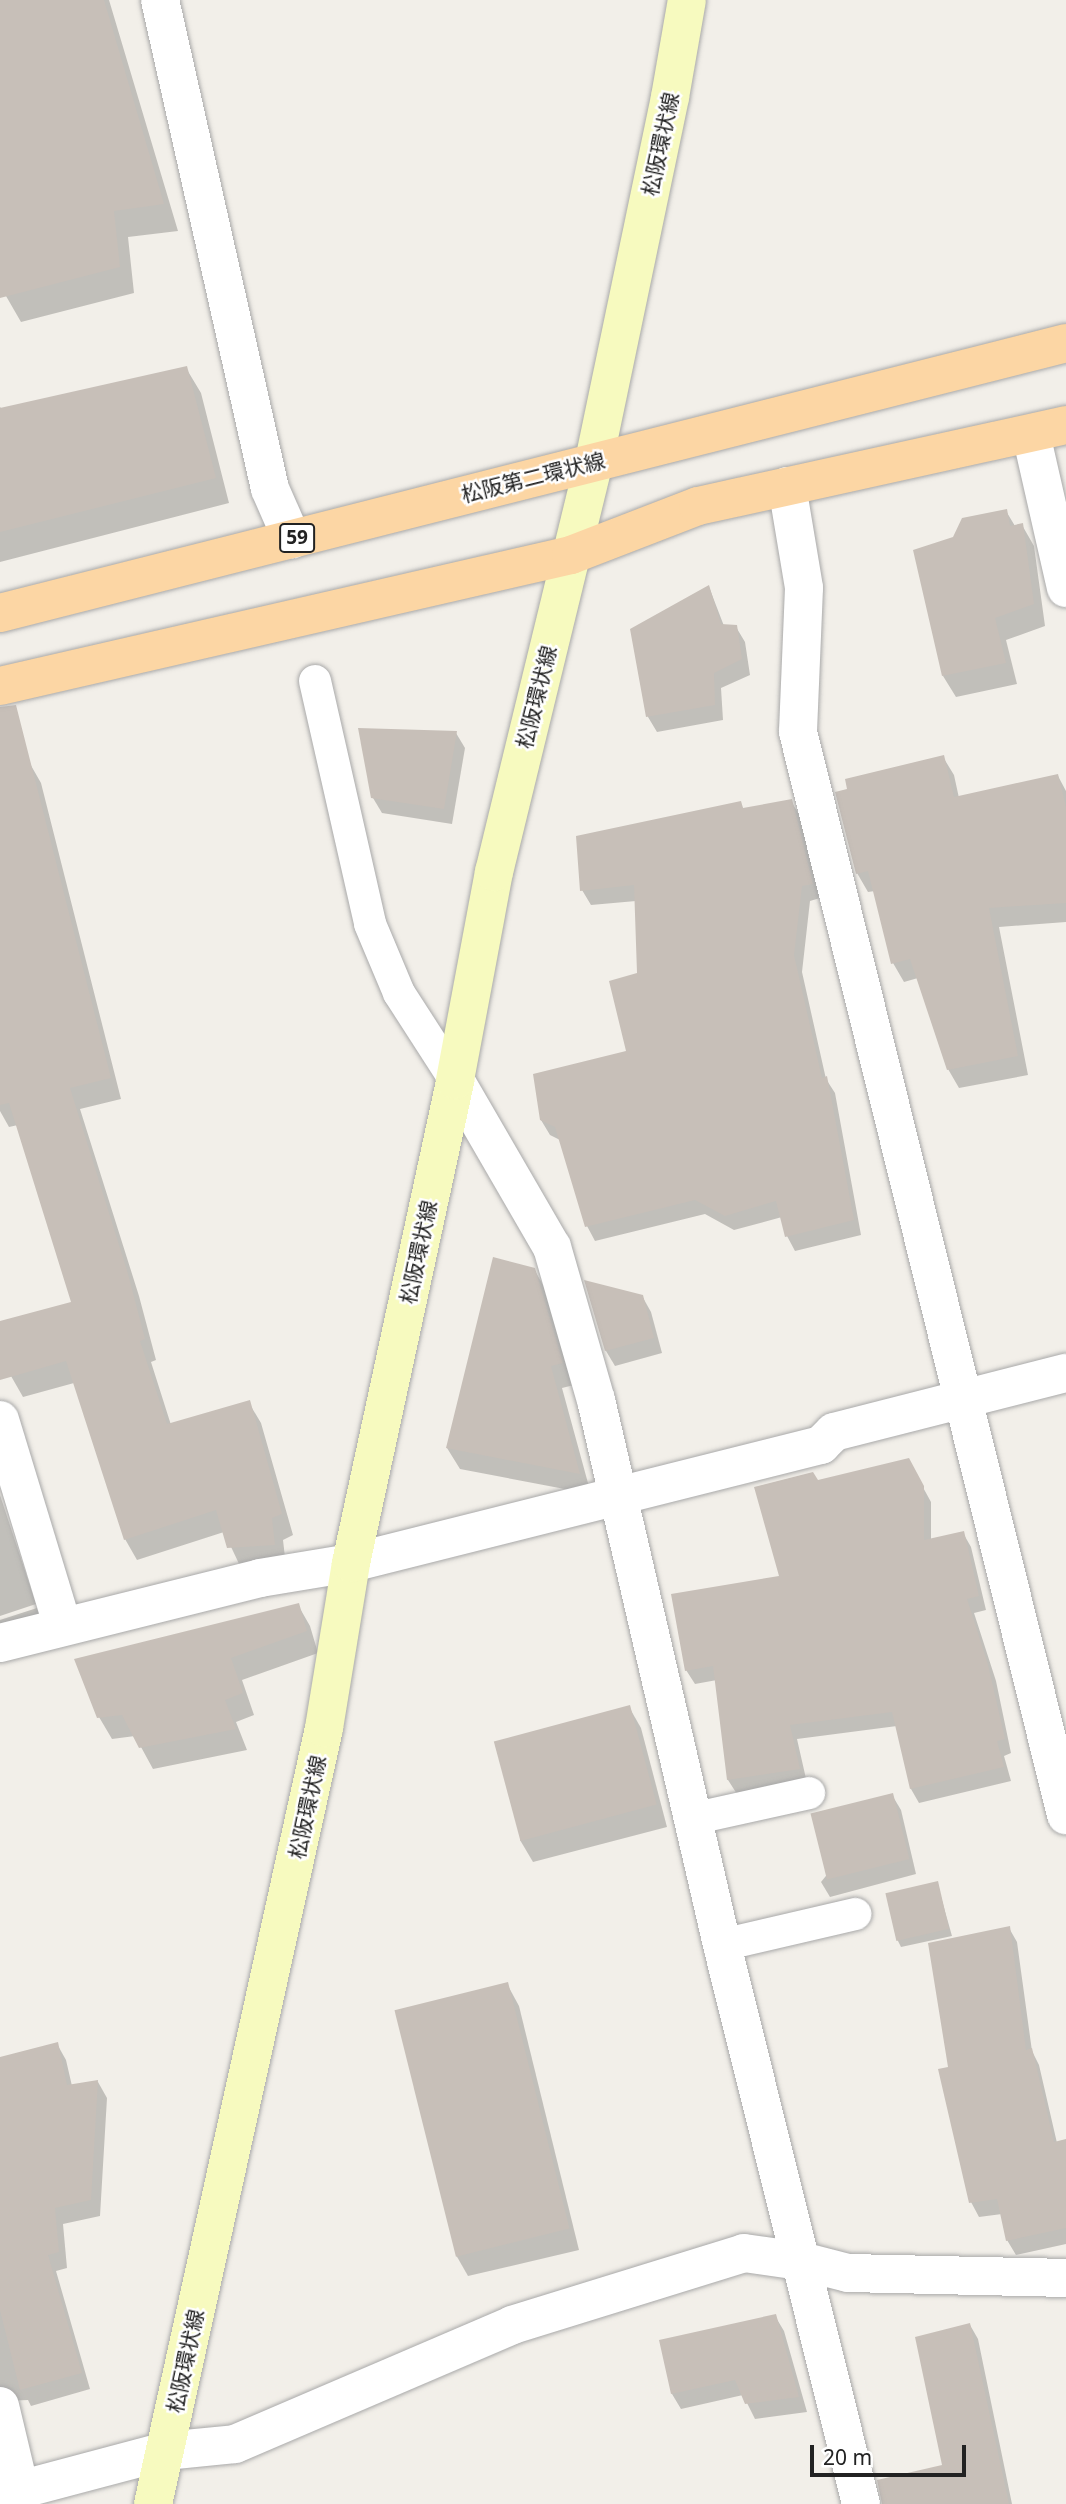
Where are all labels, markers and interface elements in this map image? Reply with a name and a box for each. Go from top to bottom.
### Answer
street label: 松阪環状線 [637,90,683,198]
street label: 松阪第二環状線 [459,447,607,507]
road number: 59 [278,523,316,554]
street label: 松阪環状線 [511,643,561,751]
street label: 松阪環状線 [395,1198,441,1306]
street label: 松阪環状線 [284,1753,330,1861]
street label: 松阪環状線 [162,2307,208,2415]
scale bar [814,2430,970,2474]
text: 20 m [823,2443,872,2471]

